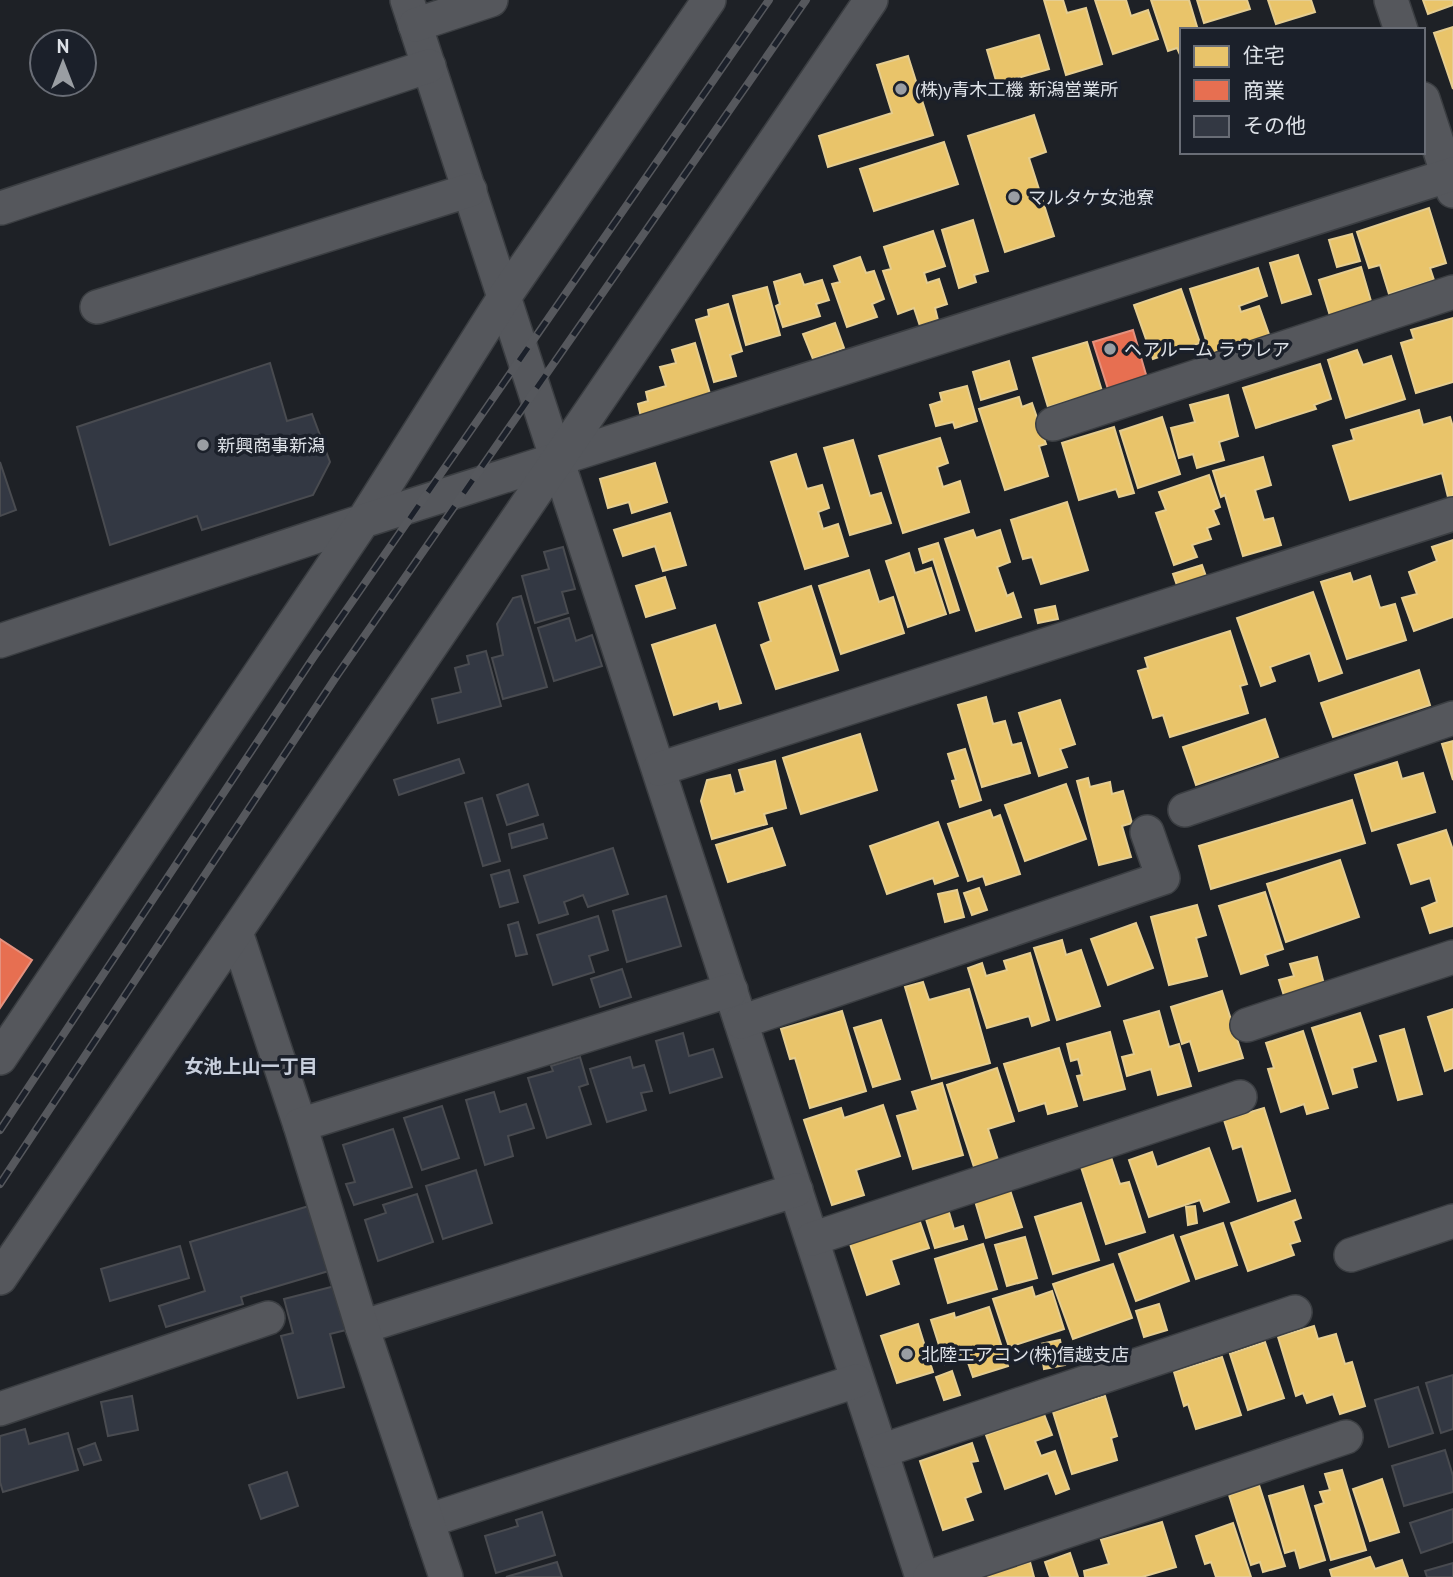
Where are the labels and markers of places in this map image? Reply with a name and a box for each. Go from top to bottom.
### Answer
place label: (株)y青木工機 新潟営業所 [915,78,1118,101]
marker: (株)y青木工機 新潟営業所 [893,81,909,97]
place label: マルタケ女池寮 [1028,186,1154,209]
marker: マルタケ女池寮 [1006,189,1022,205]
place label: ヘアルーム ラウレア [1124,338,1290,361]
marker: ヘアルーム ラウレア [1102,341,1118,357]
place label: 新興商事新潟 [217,434,325,457]
marker: 新興商事新潟 [195,437,211,453]
place label: 北陸エアコン(株)信越支店 [921,1343,1129,1366]
marker: 北陸エアコン(株)信越支店 [899,1346,915,1362]

